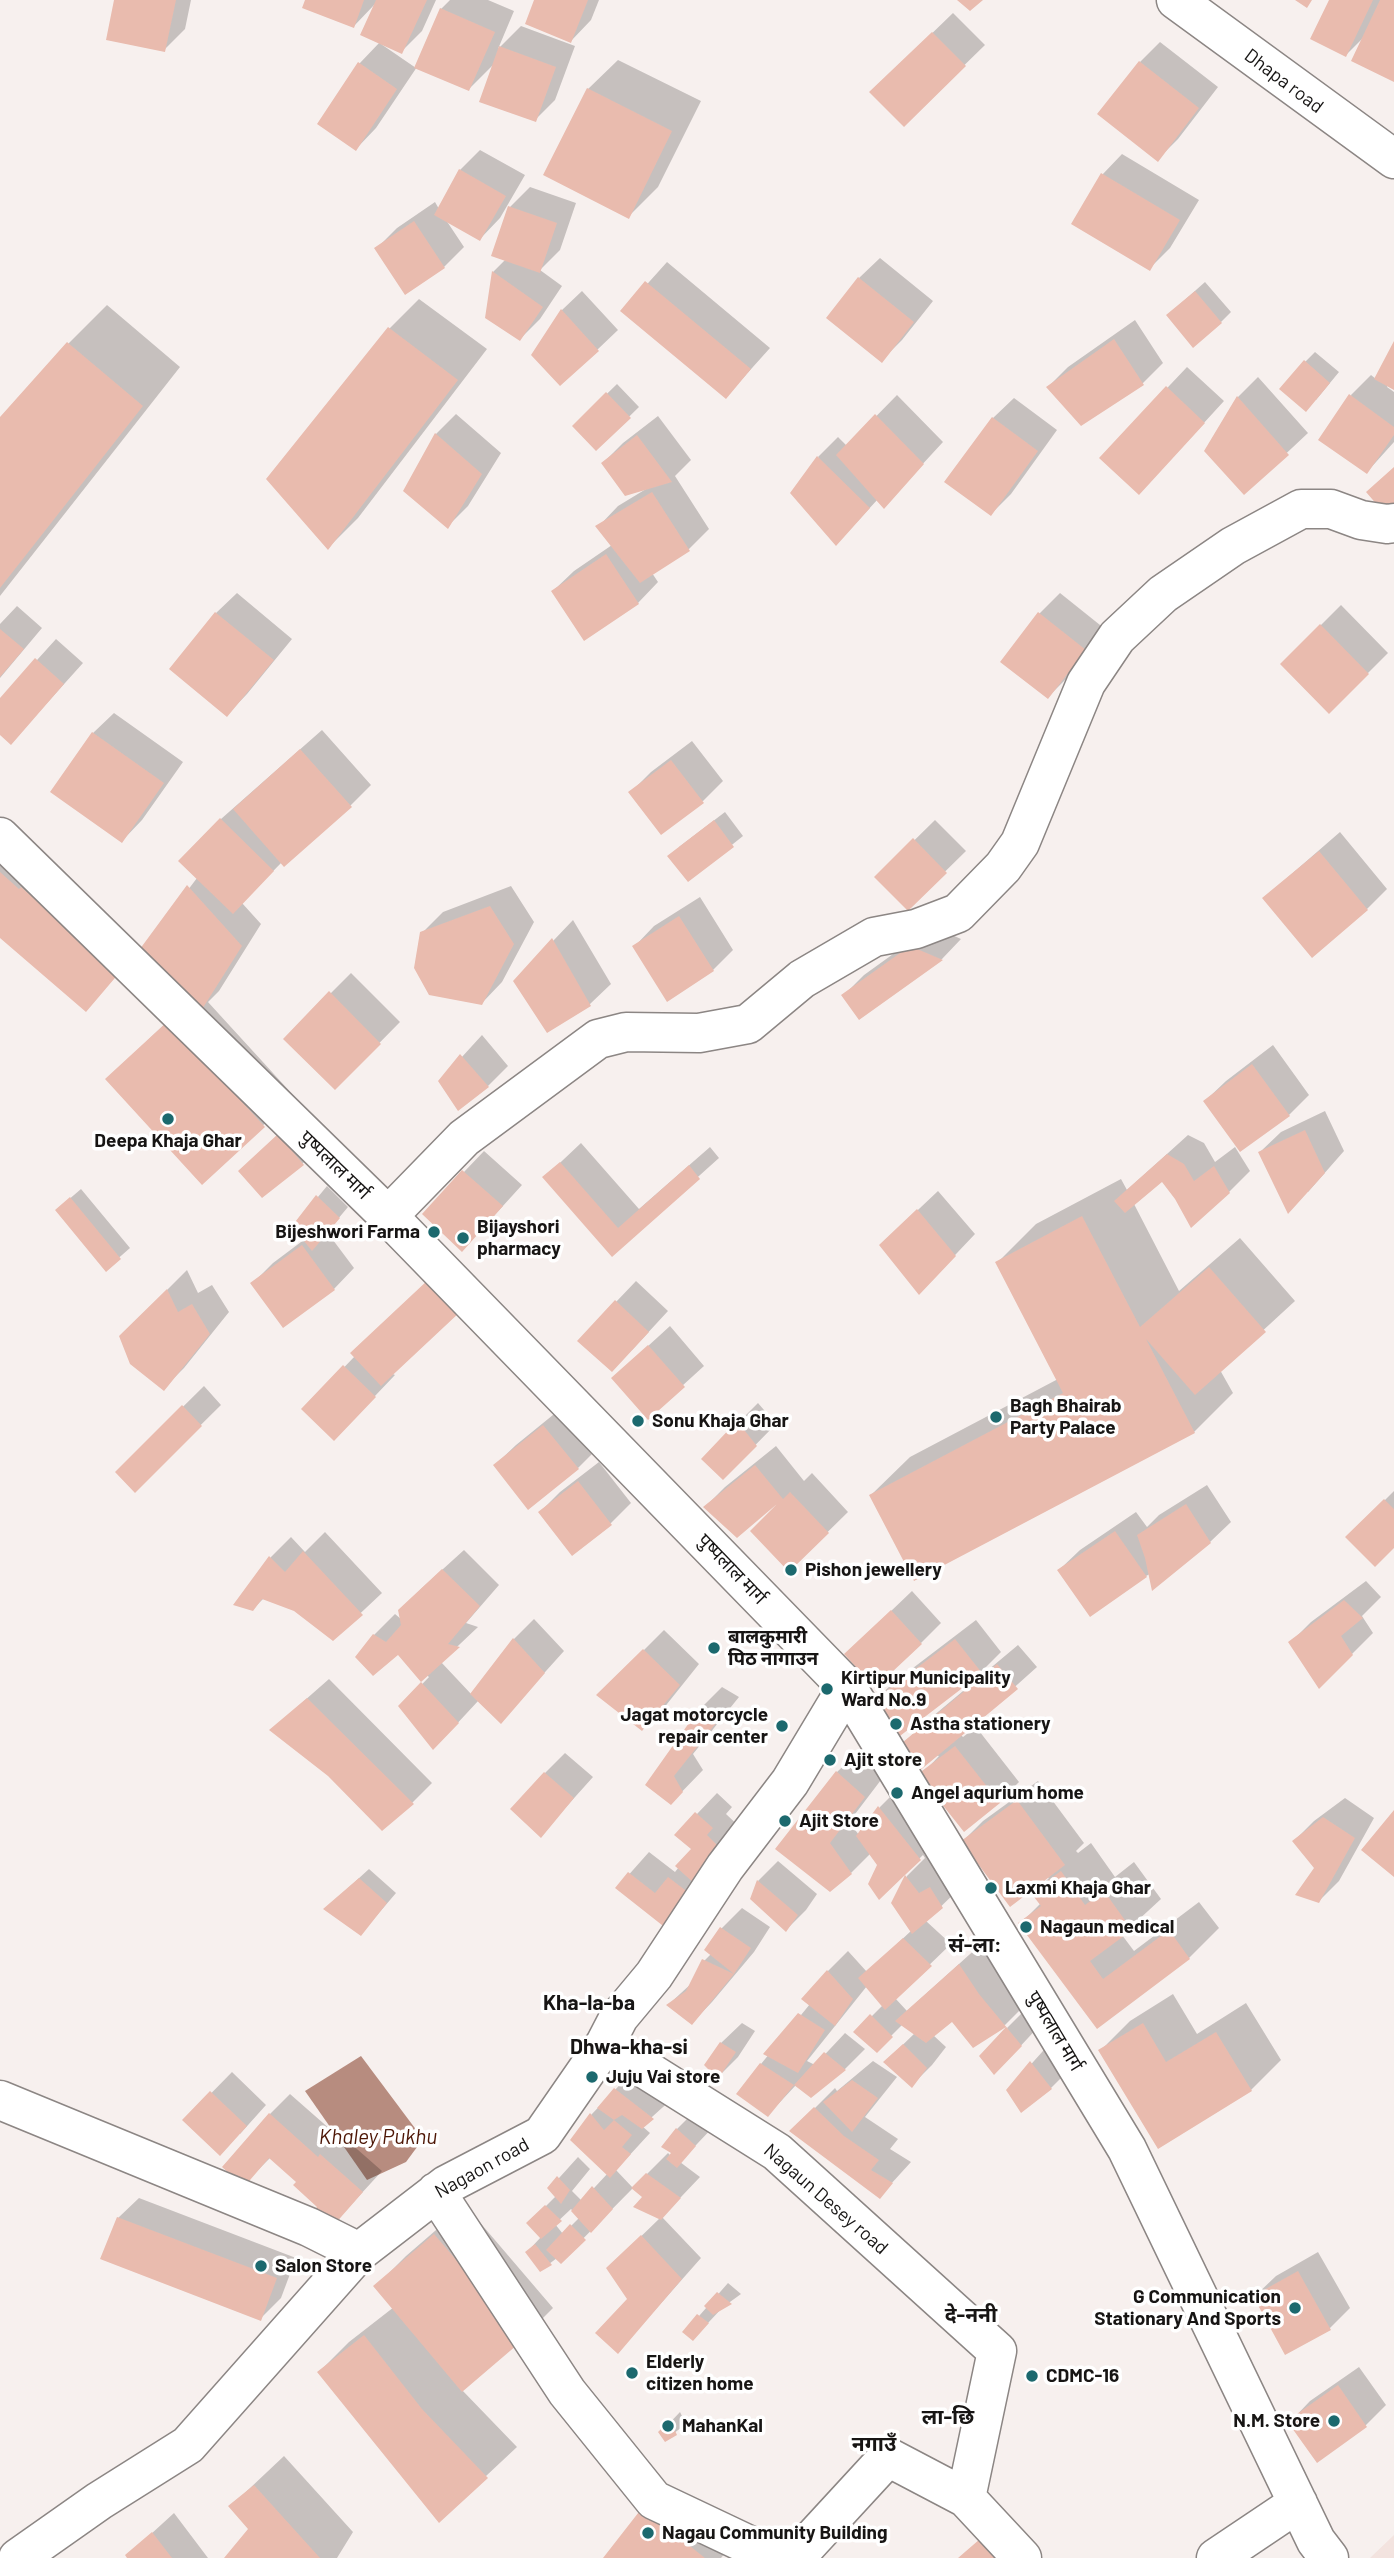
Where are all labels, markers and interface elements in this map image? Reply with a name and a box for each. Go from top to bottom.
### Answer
street label: Dhapa road [1240,44,1328,118]
marker: Deepa Khaja Ghar [160,1111,176,1127]
street label: पुष्पलाल मार्ग [295,1126,375,1204]
place label: Deepa Khaja Ghar [94,1130,242,1152]
place label: Bijayshori pharmacy [477,1216,561,1260]
place label: Bijeshwori Farma [275,1221,420,1243]
marker: Bijeshwori Farma [426,1224,442,1240]
marker: Bijayshori pharmacy [455,1230,471,1246]
place label: Bagh Bhairab Party Palace [1010,1395,1122,1439]
marker: Bagh Bhairab Party Palace [988,1409,1004,1425]
place label: Sonu Khaja Ghar [652,1410,789,1432]
marker: Sonu Khaja Ghar [630,1413,646,1429]
street label: पुष्पलाल मार्ग [693,1529,771,1609]
place label: Pishon jewellery [805,1559,942,1581]
marker: Pishon jewellery [783,1562,799,1578]
place label: बालकुमारी पिठ नागाउन [728,1626,818,1670]
marker: बालकुमारी पिठ नागाउन [706,1640,722,1656]
place label: Kirtipur Municipality Ward No.9 [841,1667,1011,1711]
marker: Kirtipur Municipality Ward No.9 [819,1681,835,1697]
place label: Jagat motorcycle repair center [621,1704,768,1748]
place label: Astha stationery [910,1713,1051,1735]
marker: Astha stationery [888,1716,904,1732]
marker: Jagat motorcycle repair center [774,1718,790,1734]
place label: Ajit store [844,1749,922,1771]
marker: Ajit store [822,1752,838,1768]
place label: Angel aqurium home [911,1782,1084,1804]
marker: Angel aqurium home [889,1785,905,1801]
place label: Ajit Store [799,1810,879,1832]
marker: Ajit Store [777,1813,793,1829]
place label: Laxmi Khaja Ghar [1005,1877,1151,1899]
marker: Laxmi Khaja Ghar [983,1880,999,1896]
place label: Nagaun medical [1040,1916,1174,1938]
marker: Nagaun medical [1018,1919,1034,1935]
district label: सं-ला: [948,1932,1002,1958]
street label: पुष्पलाल मार्ग [1022,1987,1088,2075]
district label: Kha-la-ba [543,1990,635,2016]
district label: Dhwa-kha-si [570,2034,688,2060]
place label: Juju Vai store [606,2066,720,2088]
marker: Juju Vai store [584,2069,600,2085]
water label: Khaley Pukhu [319,2124,437,2150]
street label: Nagaon road [431,2133,533,2203]
street label: Nagaun Desey road [759,2139,893,2259]
place label: Salon Store [275,2255,372,2277]
marker: Salon Store [253,2258,269,2274]
place label: G Communication Stationary And Sports [1094,2286,1281,2330]
marker: G Communication Stationary And Sports [1287,2300,1303,2316]
district label: दे-ननी [945,2302,997,2328]
place label: Elderly citizen home [646,2351,754,2395]
marker: Elderly citizen home [624,2365,640,2381]
place label: CDMC-16 [1046,2365,1119,2387]
marker: CDMC-16 [1024,2368,1040,2384]
district label: ला-छि [922,2404,974,2430]
place label: N.M. Store [1233,2410,1320,2432]
marker: N.M. Store [1326,2413,1342,2429]
place label: MahanKal [682,2415,763,2437]
marker: MahanKal [660,2418,676,2434]
district label: नगाउँ [852,2431,896,2457]
place label: Nagau Community Building [662,2522,888,2544]
marker: Nagau Community Building [640,2525,656,2541]

